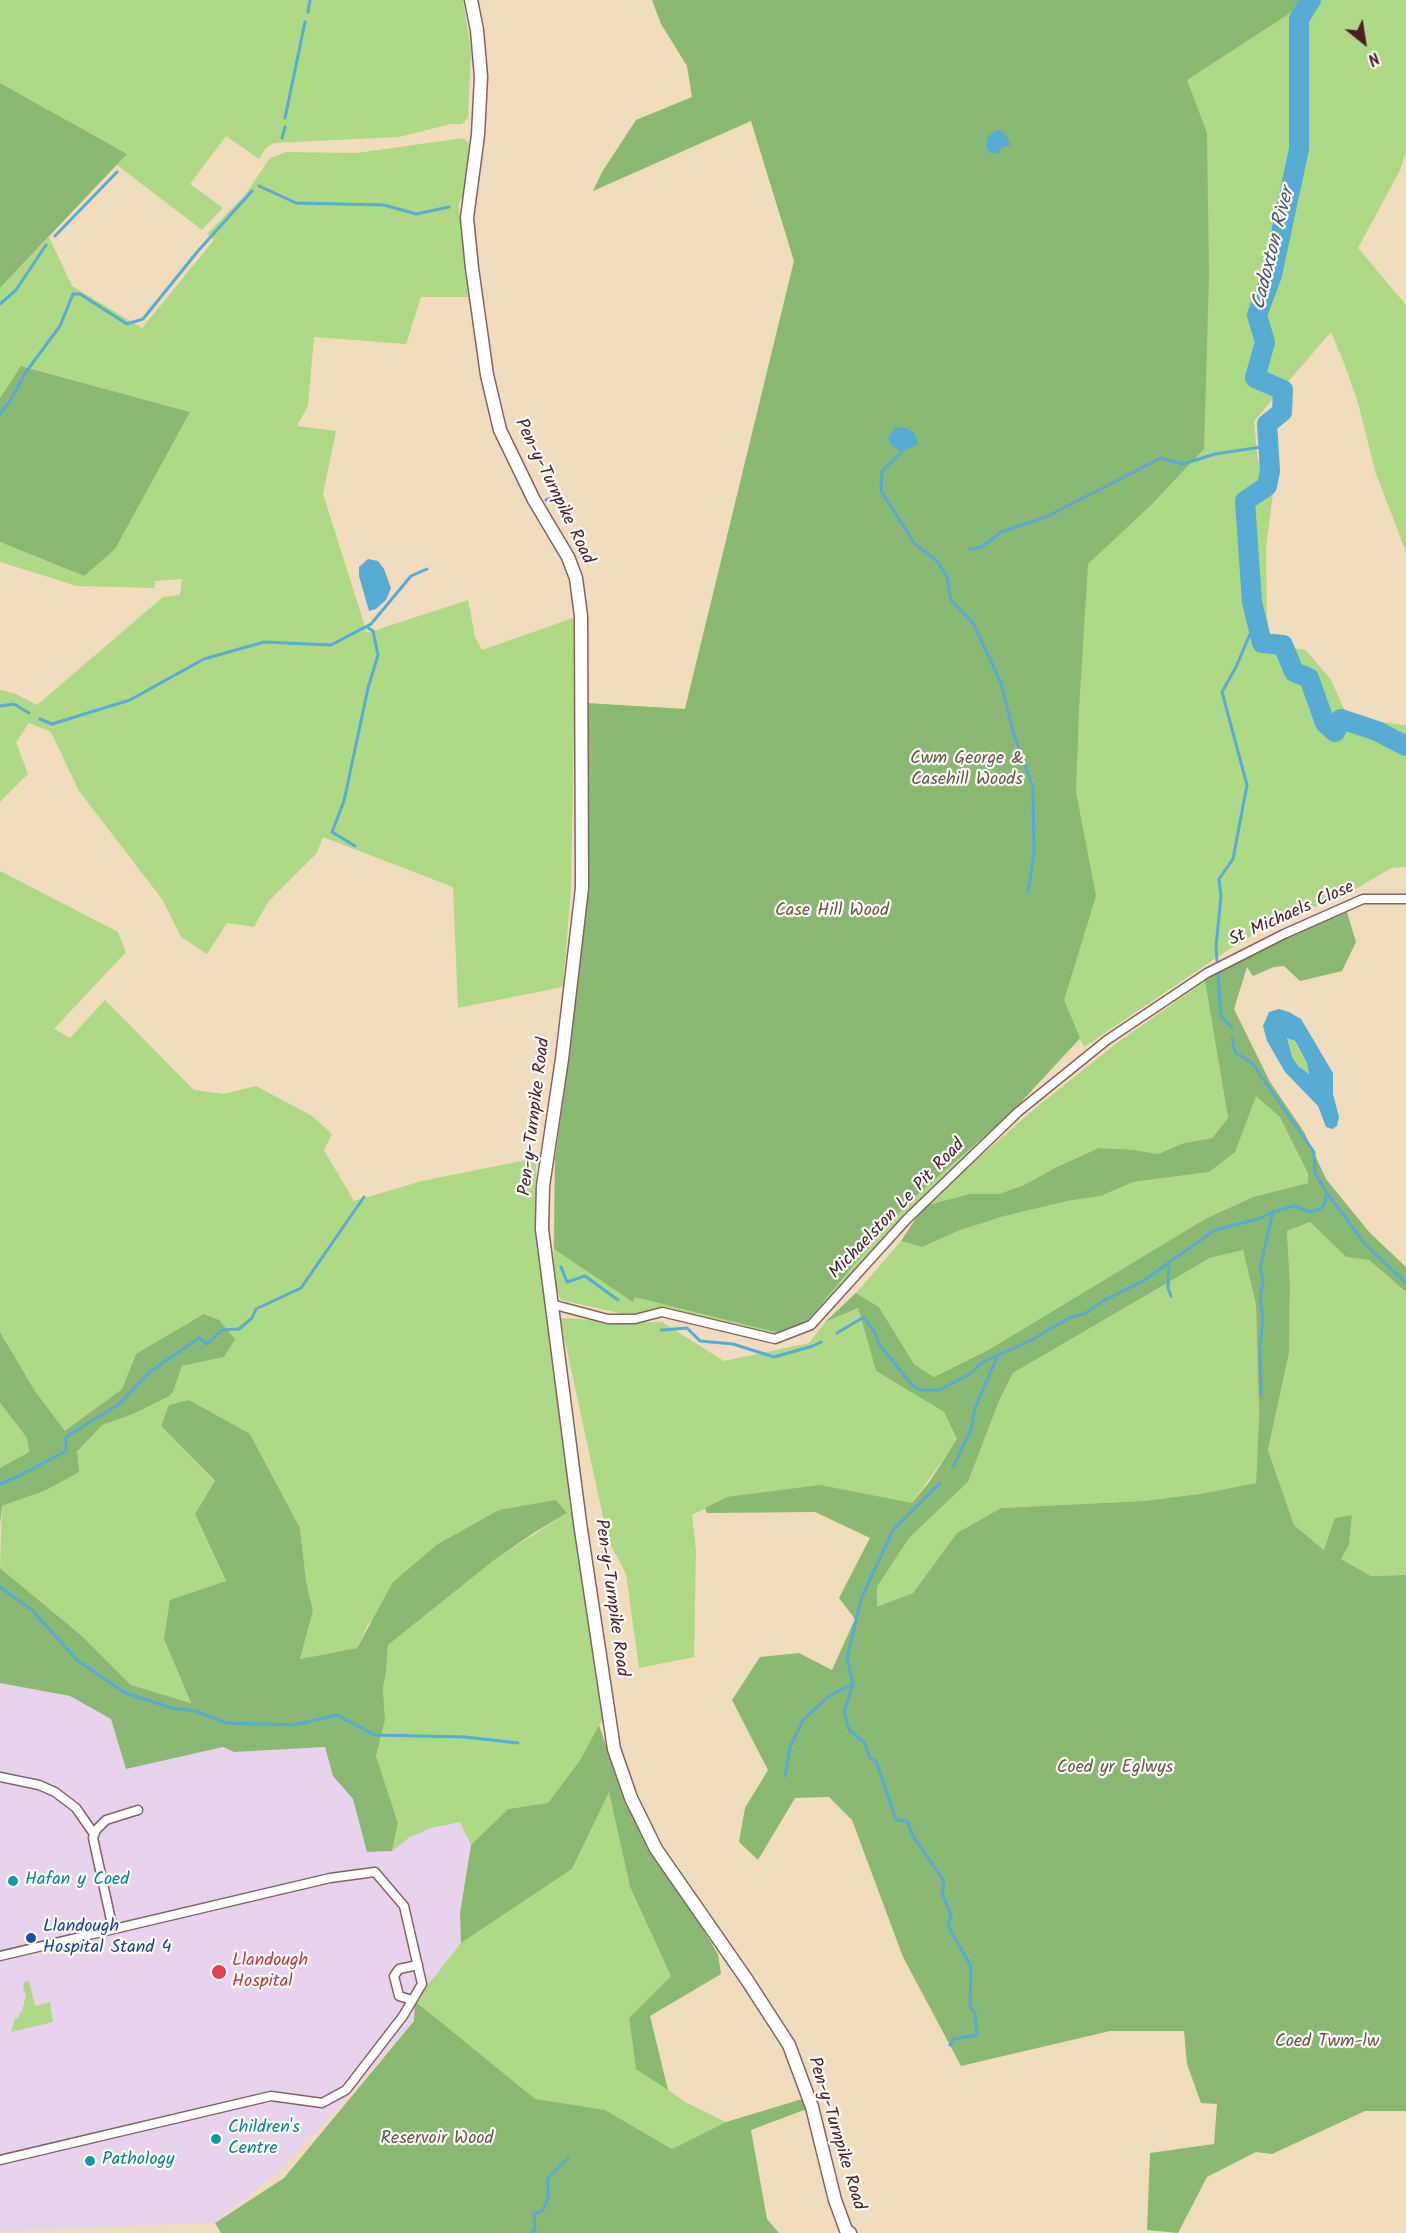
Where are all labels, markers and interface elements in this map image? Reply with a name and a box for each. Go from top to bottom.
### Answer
north arrow [1334,12,1394,72]
text: N [1363,45,1384,71]
water label: Cadoxton River [1248,185,1302,313]
street label: Pen-y-Turnpike Road [508,416,598,568]
park label: Cwm George & Casehill Woods [910,749,1024,792]
street label: St Michaels Close [1226,878,1358,952]
park label: Case Hill Wood [775,901,889,923]
street label: Pen-y-Turnpike Road [516,1037,556,1197]
street label: Michaelston Le Pit Road [826,1136,970,1284]
street label: Pen-y-Turnpike Road [588,1518,632,1678]
park label: Coed yr Eglwys [1057,1758,1173,1780]
place label: Hafan y Coed [25,1870,129,1892]
marker: Hafan y Coed [6,1874,20,1888]
place label: Llandough Hospital Stand 4 [43,1917,171,1960]
marker: Llandough Hospital Stand 4 [24,1931,38,1945]
place label: Llandough Hospital [232,1951,308,1994]
marker: Llandough Hospital [210,1963,228,1981]
park label: Coed Twm-lw [1275,2032,1379,2054]
street label: Pen-y-Turnpike Road [801,2055,869,2213]
place label: Children's Centre [228,2118,300,2160]
park label: Reservoir Wood [381,2129,493,2151]
marker: Children's Centre [209,2132,223,2146]
place label: Pathology [102,2150,175,2172]
marker: Pathology [83,2154,97,2168]

